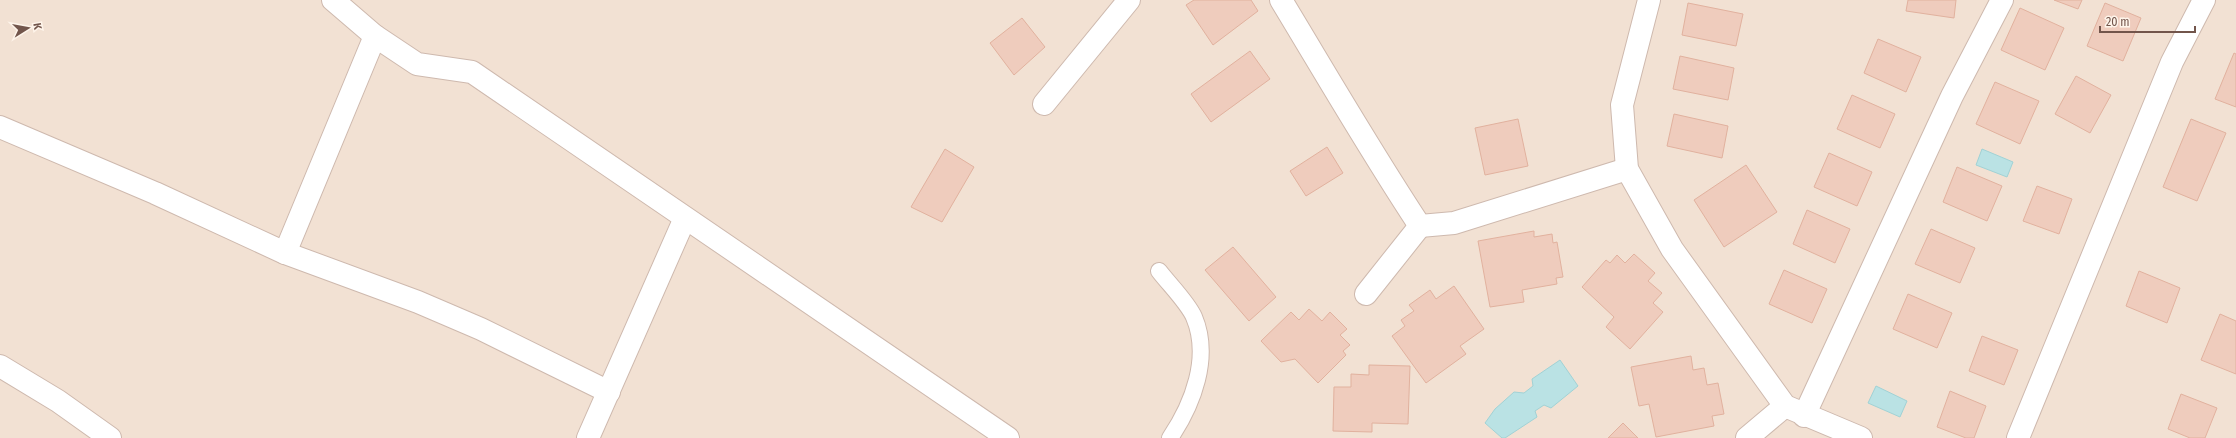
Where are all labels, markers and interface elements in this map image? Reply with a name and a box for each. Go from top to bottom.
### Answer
north arrow [8,8,48,48]
scale bar [2100,8,2195,34]
text: 20 m [2106,15,2130,29]
text: K [30,22,44,31]

